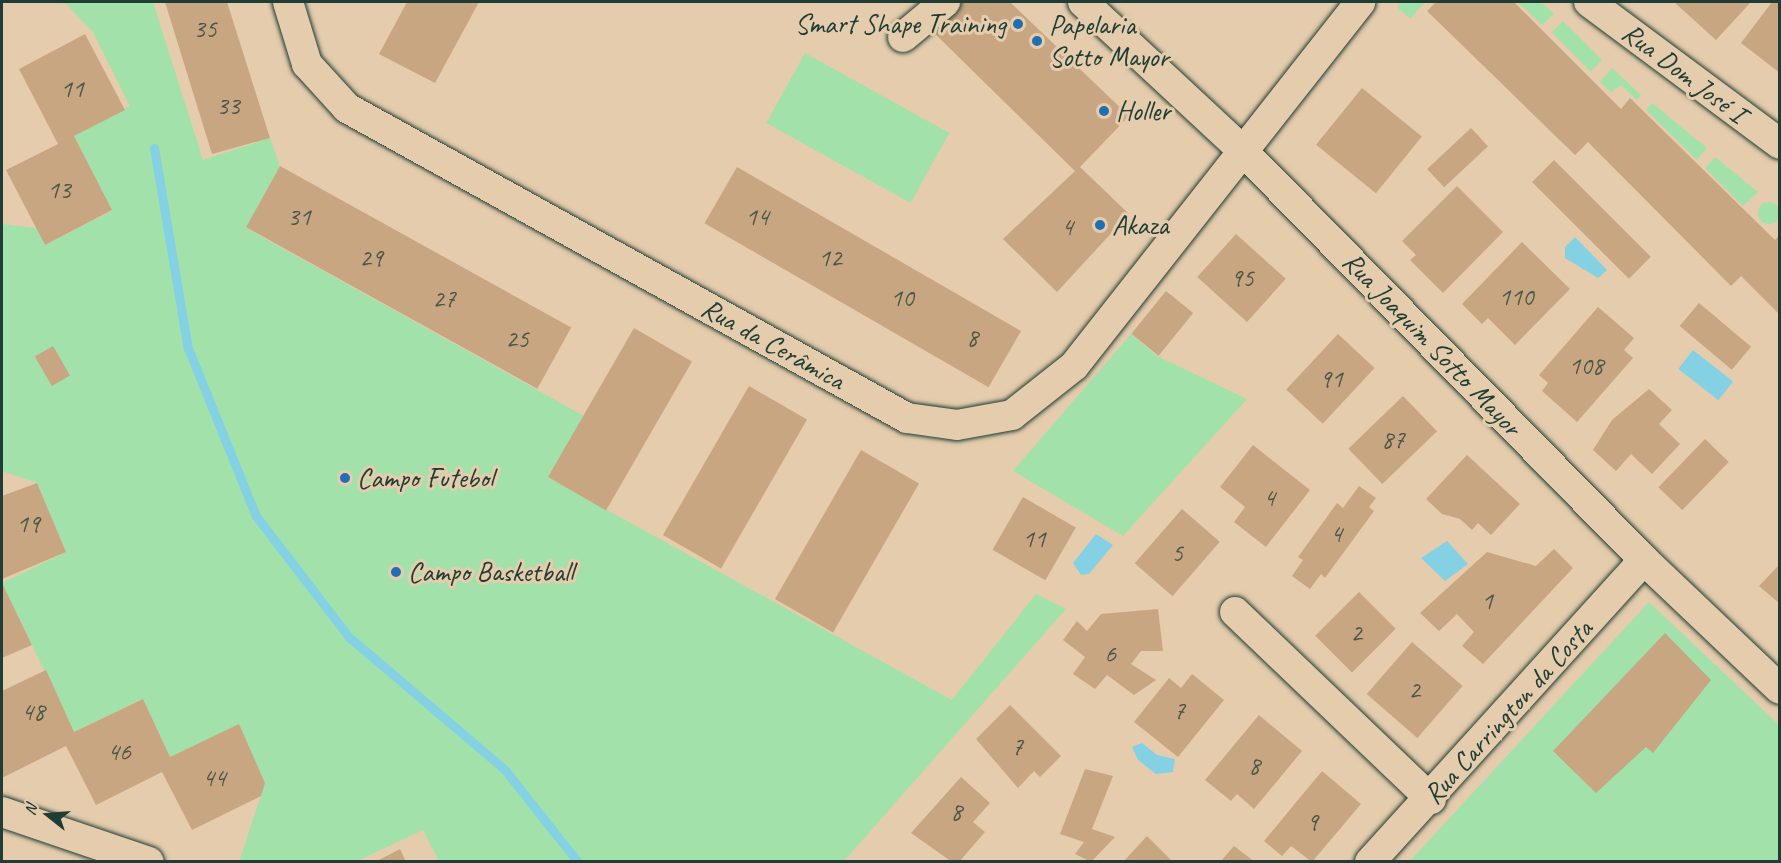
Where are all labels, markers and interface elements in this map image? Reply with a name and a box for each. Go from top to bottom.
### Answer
place label: Smart Shape Training [794,7,1006,41]
place label: Papelaria Sotto Mayor [1049,8,1169,74]
house number: 35 [193,13,217,45]
street label: Rua Dom José I [1616,16,1752,130]
marker: Smart Shape Training [1011,17,1025,31]
marker: Papelaria Sotto Mayor [1030,34,1044,48]
house number: 11 [60,73,84,105]
house number: 33 [216,90,240,122]
place label: Holler [1116,94,1170,128]
marker: Holler [1097,104,1111,118]
house number: 13 [47,174,71,206]
house number: 31 [287,201,311,233]
house number: 14 [745,201,769,233]
place label: Akaza [1112,208,1169,242]
house number: 4 [1061,211,1073,243]
marker: Akaza [1093,218,1107,232]
house number: 29 [359,242,383,274]
house number: 12 [818,242,842,274]
street label: Rua Joaquim Sotto Mayor [1336,245,1528,443]
house number: 95 [1230,262,1254,294]
house number: 110 [1498,281,1534,313]
house number: 10 [890,282,914,314]
house number: 27 [432,283,456,315]
street label: Rua da Cerâmica [695,291,851,397]
house number: 8 [966,322,978,354]
house number: 25 [505,323,529,355]
house number: 108 [1568,350,1604,382]
house number: 91 [1319,363,1343,395]
house number: 87 [1381,424,1405,456]
place label: Campo Futebol [357,461,493,495]
marker: Campo Futebol [338,471,352,485]
house number: 4 [1263,482,1275,514]
house number: 19 [16,508,40,540]
house number: 4 [1330,518,1342,550]
house number: 11 [1022,523,1046,555]
house number: 5 [1171,537,1183,569]
place label: Campo Basketball [408,555,574,589]
marker: Campo Basketball [389,565,403,579]
house number: 1 [1481,585,1493,617]
street label: Rua Carrington da Costa [1416,612,1600,812]
house number: 2 [1350,617,1362,649]
house number: 6 [1104,638,1116,670]
house number: 2 [1408,674,1420,706]
house number: 7 [1173,695,1185,727]
house number: 48 [21,696,45,728]
house number: 7 [1011,731,1023,763]
house number: 46 [107,736,131,768]
house number: 8 [1248,750,1260,782]
house number: 44 [202,762,226,794]
north arrow [18,785,78,845]
house number: 8 [950,796,962,828]
text: N [20,802,42,817]
house number: 9 [1306,806,1318,838]

